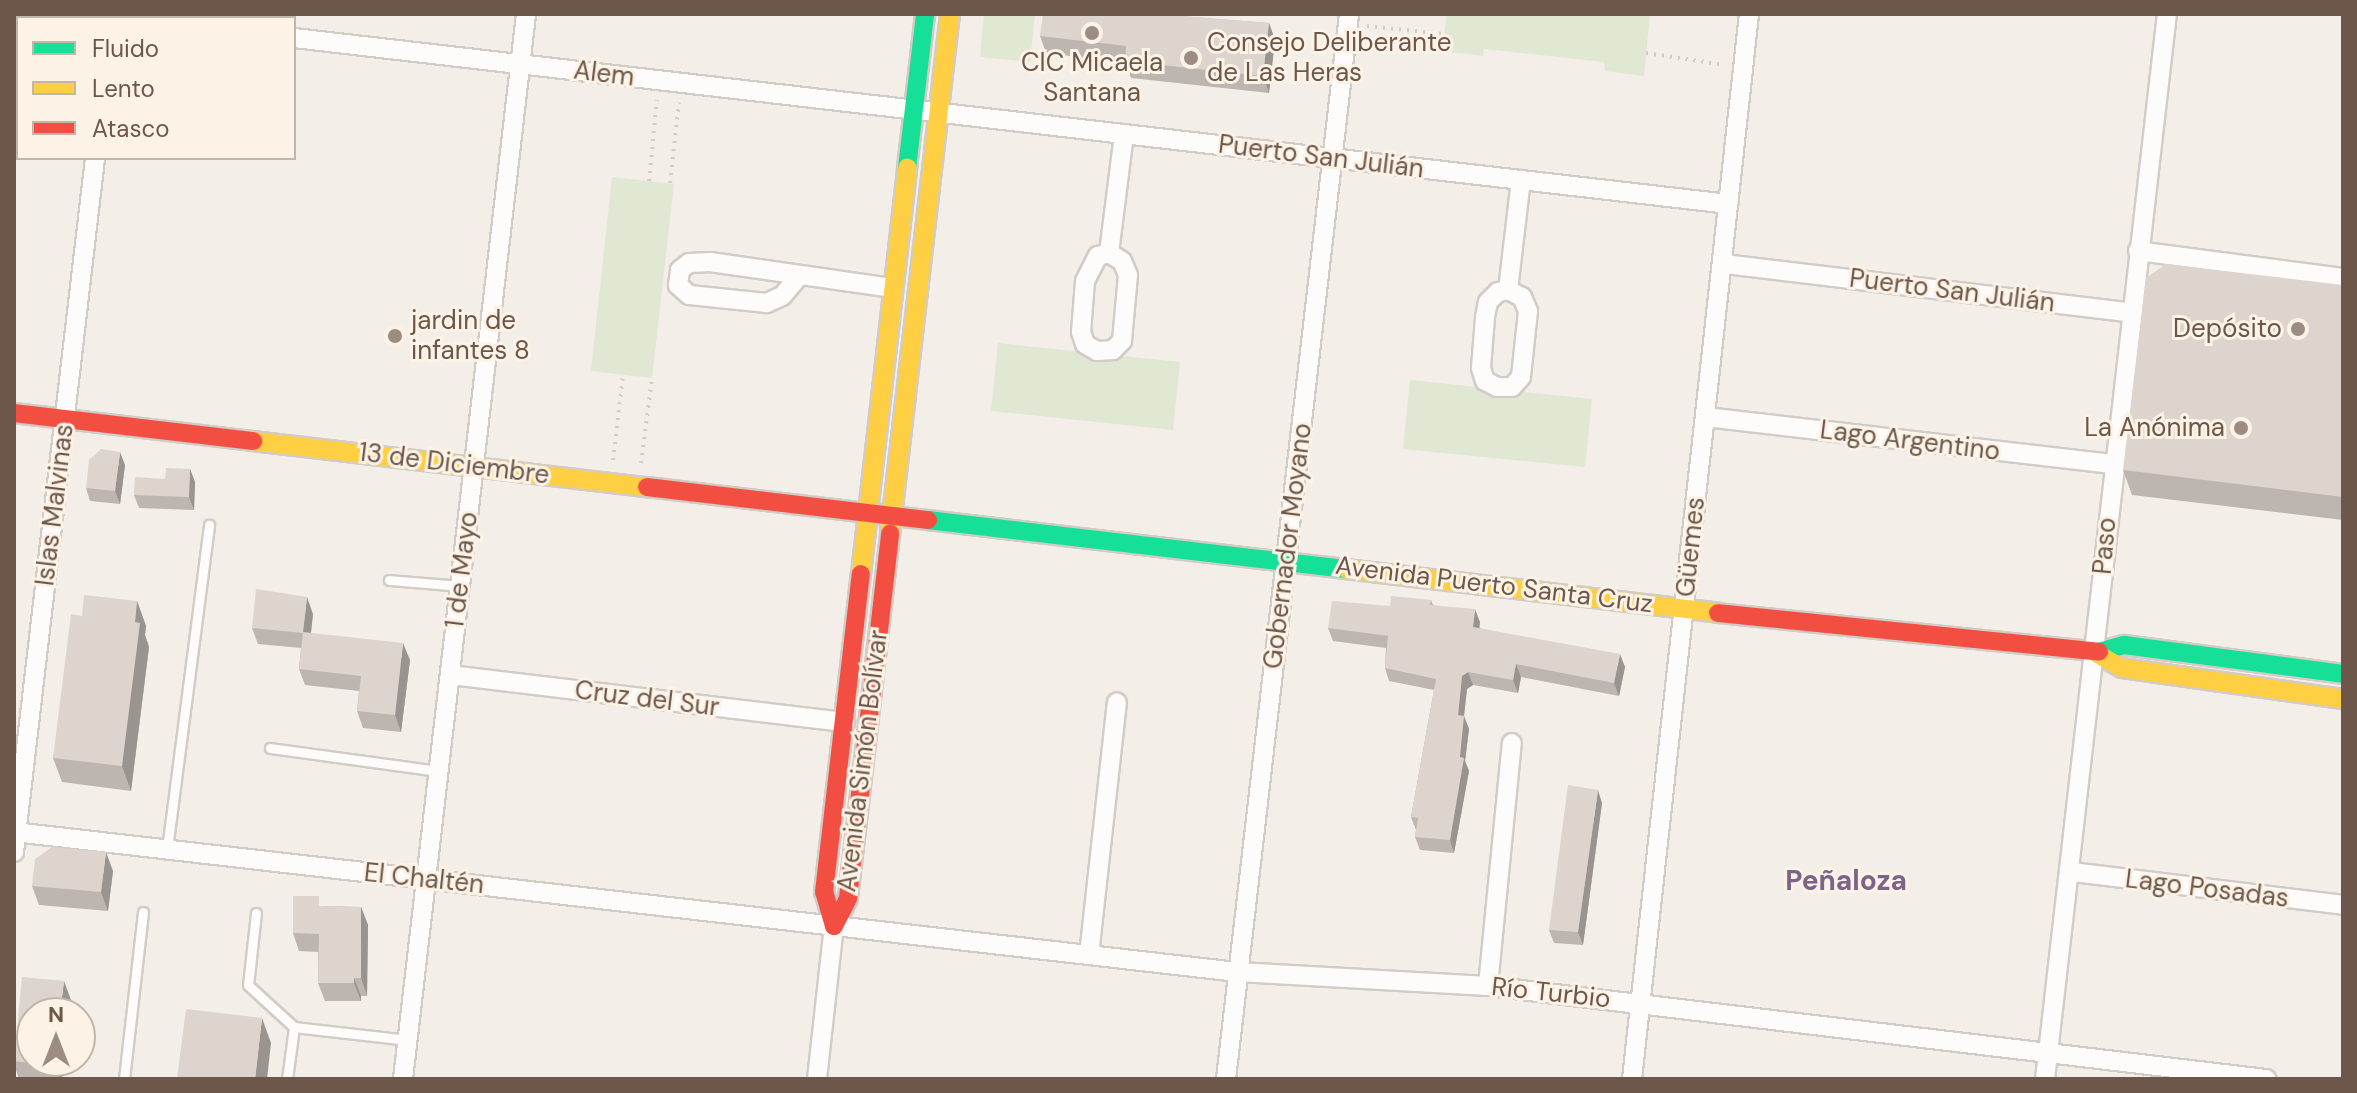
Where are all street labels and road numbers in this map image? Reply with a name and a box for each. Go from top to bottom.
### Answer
street label: Alem [572,55,636,93]
street label: Puerto San Julián [1217,129,1425,185]
street label: Puerto San Julián [1848,263,2056,319]
street label: Lago Argentino [1818,414,2002,468]
street label: Gobernador Moyano [1257,421,1319,671]
street label: Islas Malvinas [30,422,80,588]
street label: 13 de Diciembre [357,437,551,491]
street label: Güemes [1670,495,1712,599]
street label: 1 de Mayo [439,510,485,630]
street label: Paso [2087,516,2123,576]
street label: Avenida Puerto Santa Cruz [1334,550,1654,620]
street label: Avenida Simón Bolívar [831,628,895,894]
street label: Cruz del Sur [573,675,721,723]
street label: El Chaltén [362,857,486,901]
street label: Lago Posadas [2123,863,2291,915]
street label: Río Turbio [1490,971,1612,1015]

